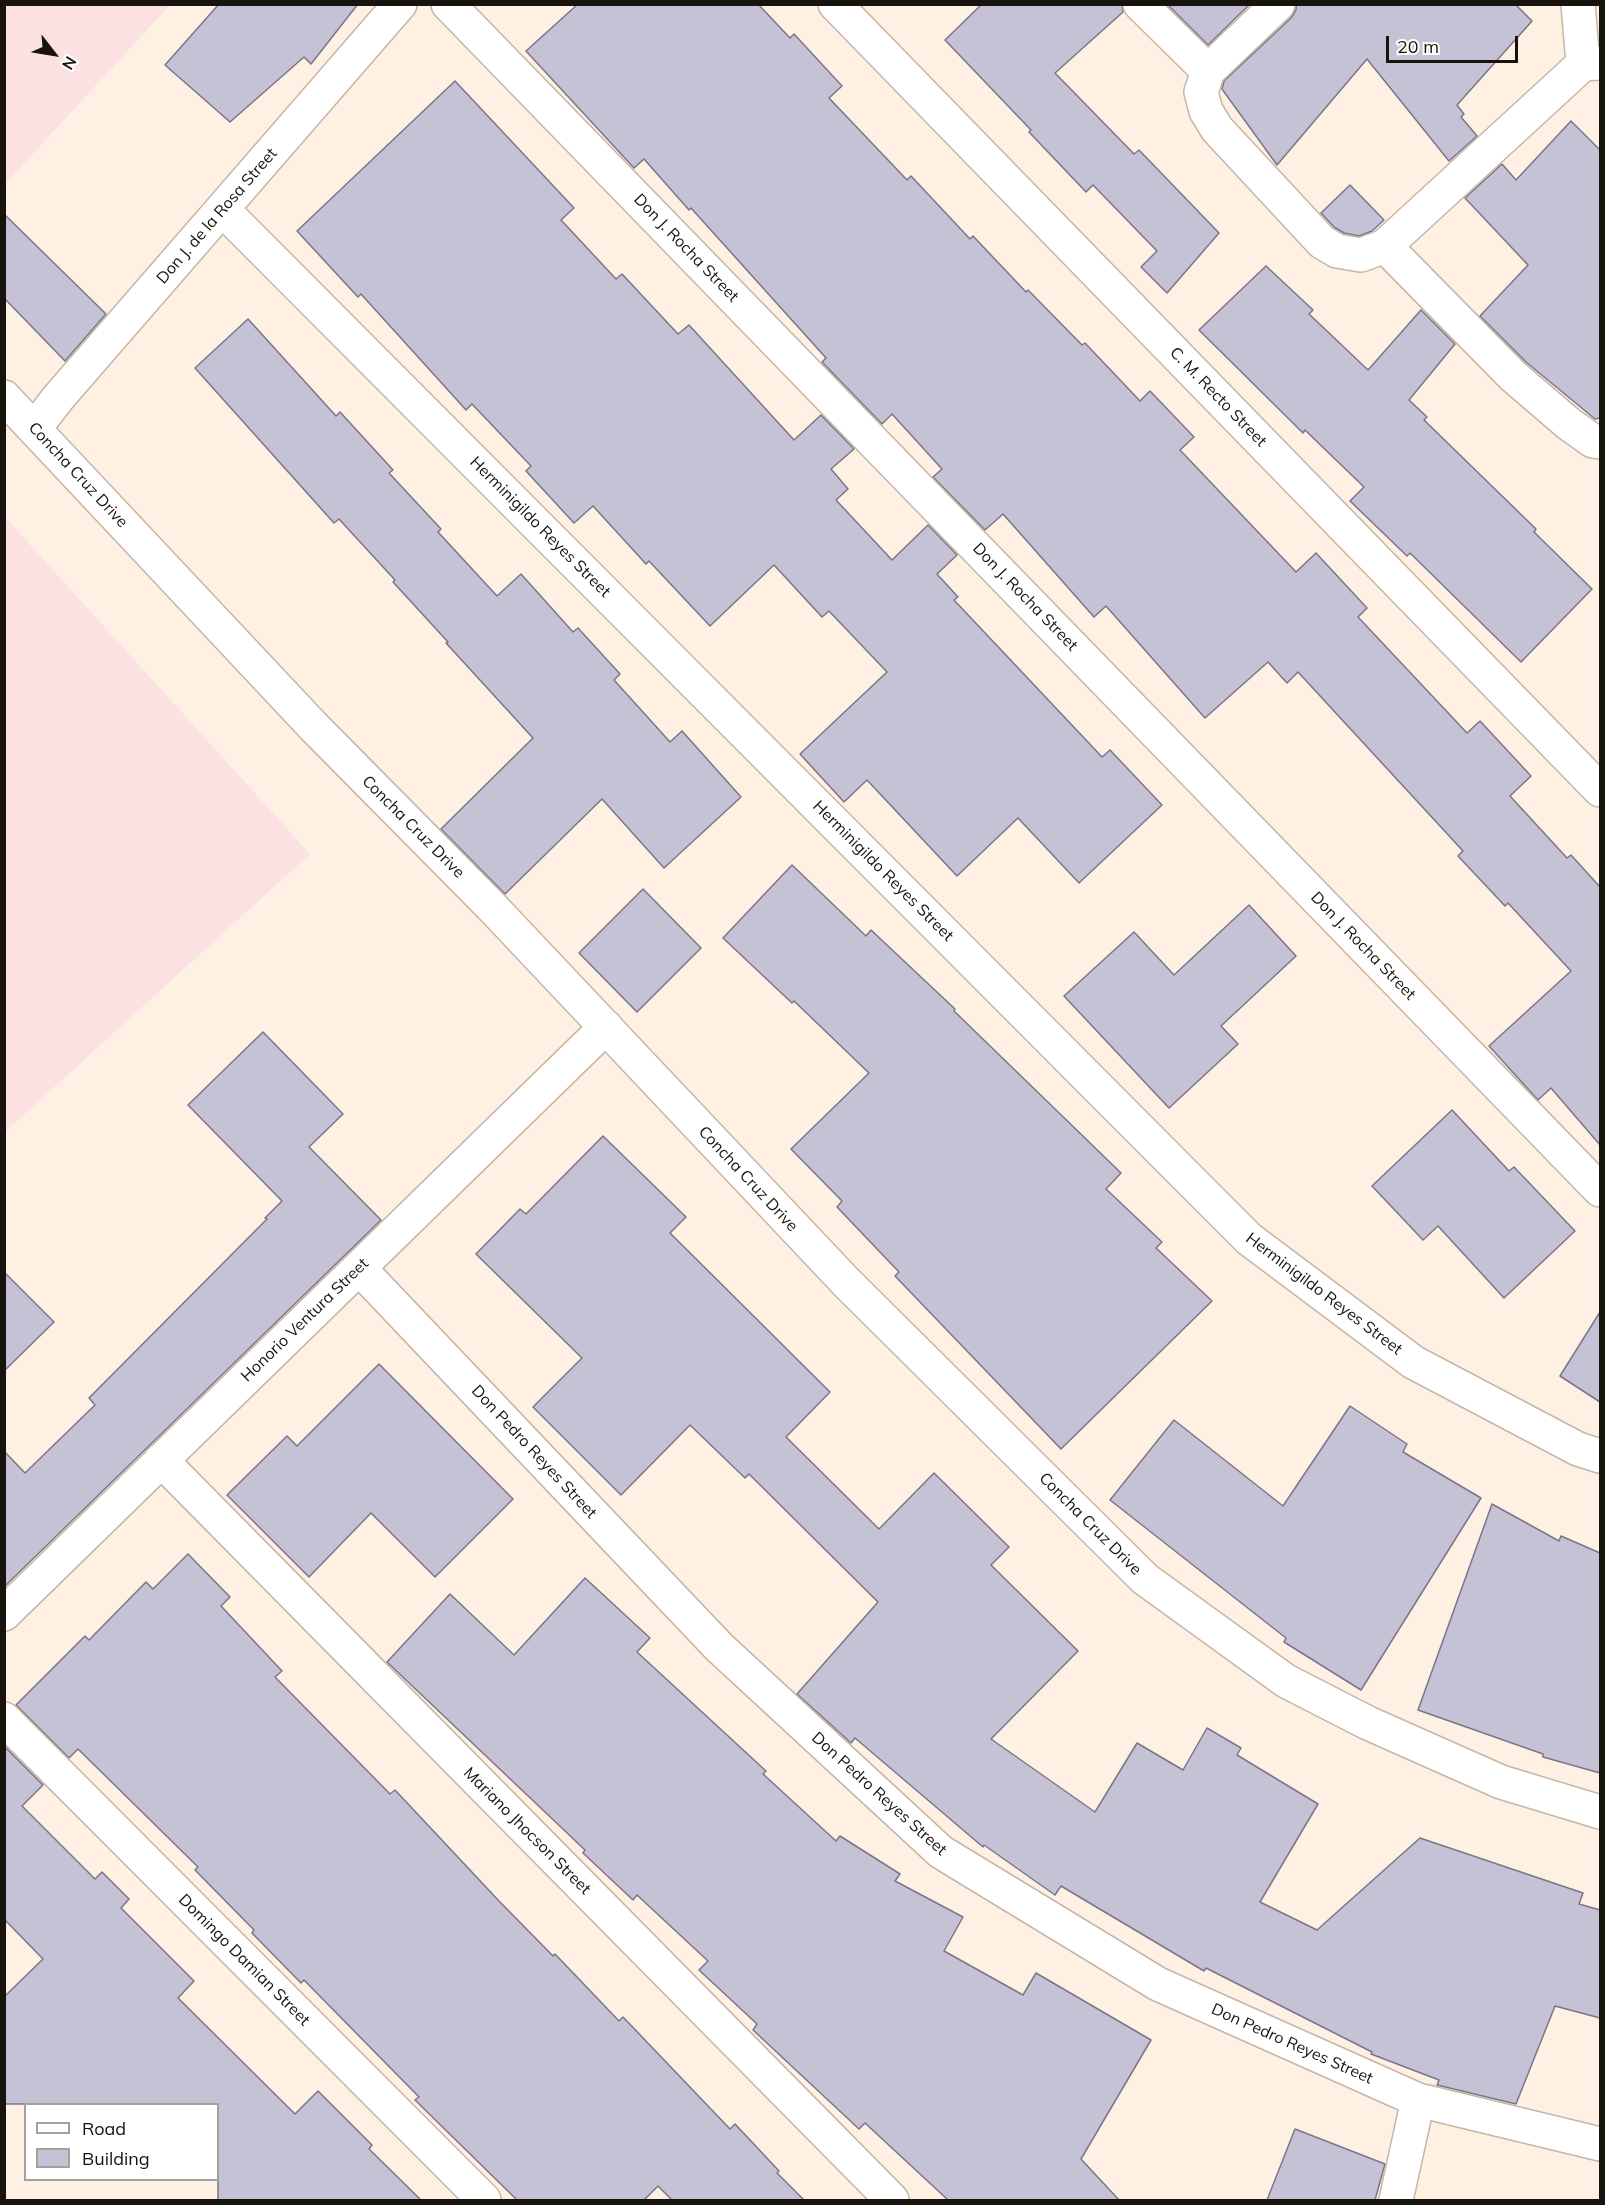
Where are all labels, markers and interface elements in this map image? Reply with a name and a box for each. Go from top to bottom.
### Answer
north arrow [24,24,84,84]
scale bar [1389,24,1521,62]
text: 20 m [1397,35,1439,58]
text: N [58,53,81,74]
street label: Don J. de la Rosa Street [153,144,281,288]
street label: Don J. Rocha Street [629,190,743,306]
street label: C. M. Recto Street [1166,343,1270,451]
street label: Concha Cruz Drive [24,418,132,532]
street label: Herminigildo Reyes Street [466,453,614,601]
street label: Don J. Rocha Street [968,539,1082,655]
street label: Concha Cruz Drive [358,772,468,882]
street label: Herminigildo Reyes Street [809,797,957,945]
street label: Don J. Rocha Street [1306,888,1420,1004]
street label: Concha Cruz Drive [694,1122,802,1236]
street label: Herminigildo Reyes Street [1242,1229,1406,1359]
street label: Honorio Ventura Street [237,1254,373,1386]
street label: Don Pedro Reyes Street [467,1381,601,1523]
street label: Concha Cruz Drive [1035,1469,1145,1579]
street label: Don Pedro Reyes Street [808,1728,950,1860]
street label: Mariano Jhocson Street [459,1763,595,1899]
street label: Domingo Damian Street [174,1890,314,2030]
street label: Don Pedro Reyes Street [1208,2000,1376,2088]
legend [24,2103,219,2181]
text: Road [82,2117,126,2140]
text: Building [82,2147,150,2170]

